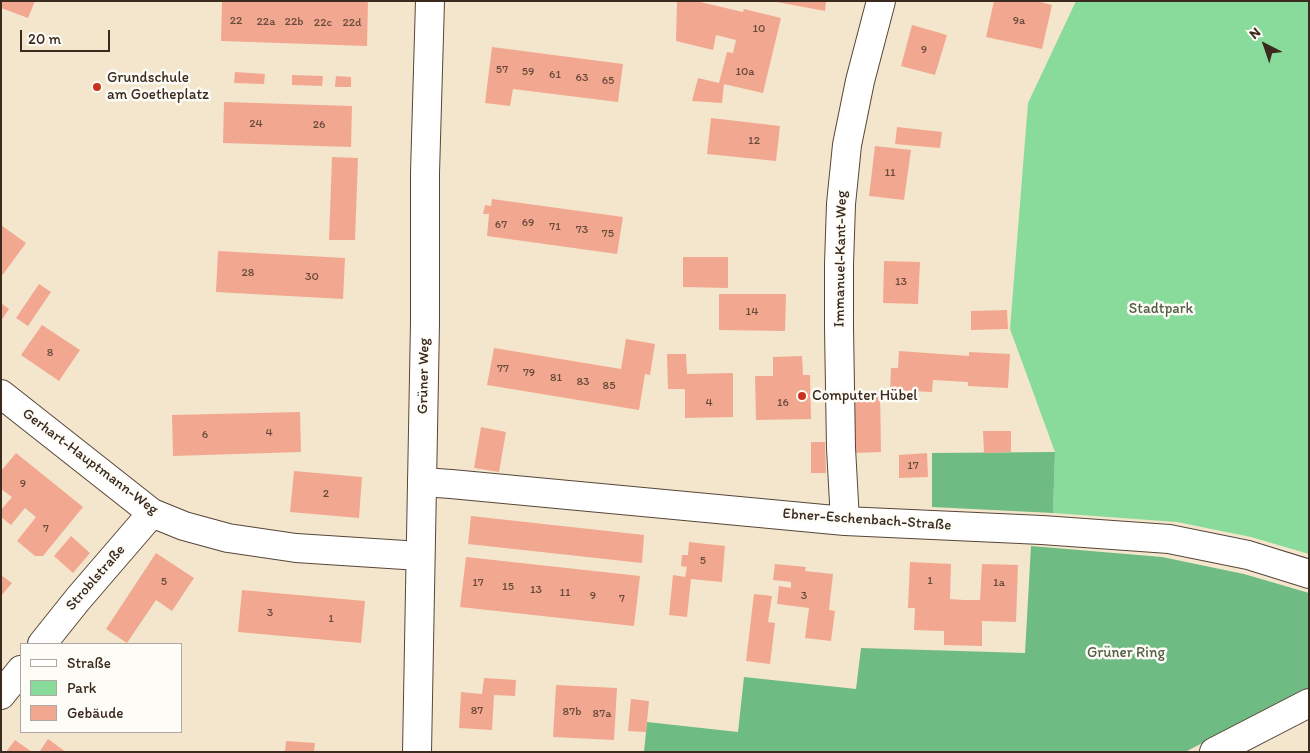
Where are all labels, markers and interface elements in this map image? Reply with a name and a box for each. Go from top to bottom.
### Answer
house number: 22 [230,14,242,28]
house number: 9a [1013,14,1025,28]
house number: 22a [257,15,275,29]
house number: 22b [285,15,303,29]
house number: 22c [314,16,332,30]
house number: 22d [342,16,362,30]
scale bar [22,20,112,52]
north arrow [1240,20,1290,70]
house number: 10 [753,22,765,36]
text: N [1246,24,1264,43]
text: 20 m [28,30,61,48]
house number: 9 [921,43,927,57]
house number: 57 [496,63,508,77]
house number: 59 [522,65,534,79]
house number: 10a [735,65,755,79]
house number: 61 [549,68,561,82]
place label: Grundschule am Goetheplatz [107,69,209,104]
house number: 63 [576,71,588,85]
house number: 65 [602,74,614,88]
marker: Grundschule am Goetheplatz [91,81,103,93]
house number: 24 [249,117,263,131]
house number: 26 [313,118,325,132]
house number: 12 [748,134,760,148]
house number: 11 [884,166,896,180]
street label: Immanuel-Kant-Weg [831,190,851,328]
house number: 69 [522,216,534,230]
house number: 67 [495,218,507,232]
house number: 71 [549,220,561,234]
house number: 73 [576,223,588,237]
house number: 75 [602,227,614,241]
house number: 28 [242,266,254,280]
house number: 30 [305,270,319,284]
house number: 13 [895,275,907,289]
park label: Stadtpark [1129,300,1193,318]
house number: 14 [746,305,758,319]
street label: Grüner Weg [414,338,434,414]
house number: 8 [47,346,53,360]
house number: 77 [497,362,509,376]
house number: 79 [523,366,535,380]
house number: 81 [550,371,562,385]
house number: 83 [576,375,590,389]
house number: 85 [603,379,615,393]
place label: Computer Hübel [812,387,918,405]
marker: Computer Hübel [796,390,808,402]
house number: 4 [705,396,713,410]
house number: 16 [777,396,789,410]
street label: Gerhart-Hauptmann-Weg [18,405,162,519]
house number: 4 [265,426,273,440]
house number: 6 [202,428,208,442]
house number: 17 [907,459,919,473]
house number: 9 [20,477,26,491]
house number: 2 [323,487,329,501]
street label: Ebner-Eschenbach-Straße [782,505,952,535]
house number: 7 [43,522,49,536]
street label: Stroblstraße [62,541,130,615]
house number: 5 [700,554,706,568]
house number: 1 [927,574,933,588]
house number: 5 [161,575,167,589]
house number: 17 [472,576,484,590]
house number: 1a [993,576,1005,590]
house number: 15 [502,580,514,594]
house number: 13 [530,583,542,597]
house number: 11 [559,586,571,600]
house number: 9 [590,589,596,603]
house number: 3 [801,589,807,603]
house number: 7 [619,592,625,606]
house number: 3 [267,606,273,620]
house number: 1 [328,612,334,626]
legend [20,643,182,733]
park label: Grüner Ring [1087,644,1165,662]
text: Straße [67,654,111,672]
text: Park [67,679,97,697]
text: Gebäude [67,704,124,722]
house number: 87 [471,704,483,718]
house number: 87b [563,705,581,719]
house number: 87a [593,707,611,721]

